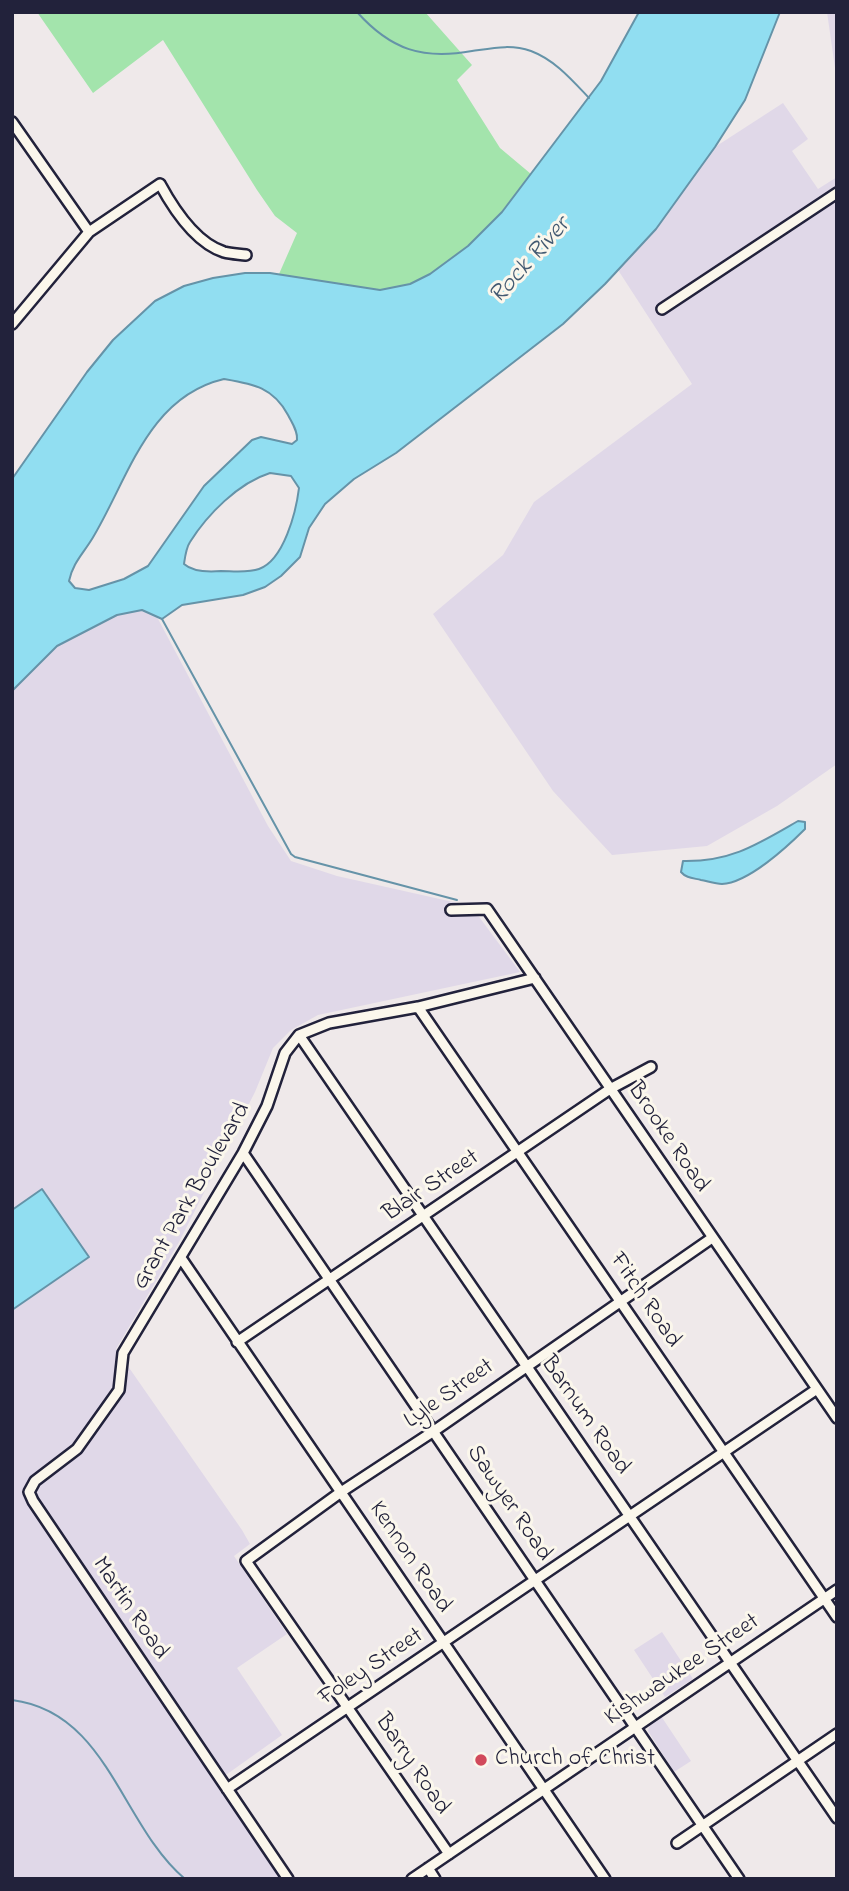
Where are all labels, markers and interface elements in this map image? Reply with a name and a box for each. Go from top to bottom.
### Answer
water label: Rock River [484,212,578,312]
street label: Brooke Road [619,1077,715,1199]
street label: Grant Park Boulevard [128,1098,258,1296]
street label: Blair Street [378,1144,486,1230]
street label: Fitch Road [602,1248,686,1354]
street label: Barnum Road [532,1351,636,1481]
street label: Lyle Street [399,1354,501,1436]
street label: Sawyer Road [459,1440,557,1568]
street label: Kennon Road [361,1497,457,1619]
street label: Martin Road [84,1552,174,1666]
street label: Kishwaukee Street [600,1609,766,1733]
street label: Foley Street [314,1623,430,1713]
street label: Barry Road [367,1709,455,1821]
place label: Church of Christ [495,1746,655,1774]
marker: Church of Christ [473,1752,489,1768]

